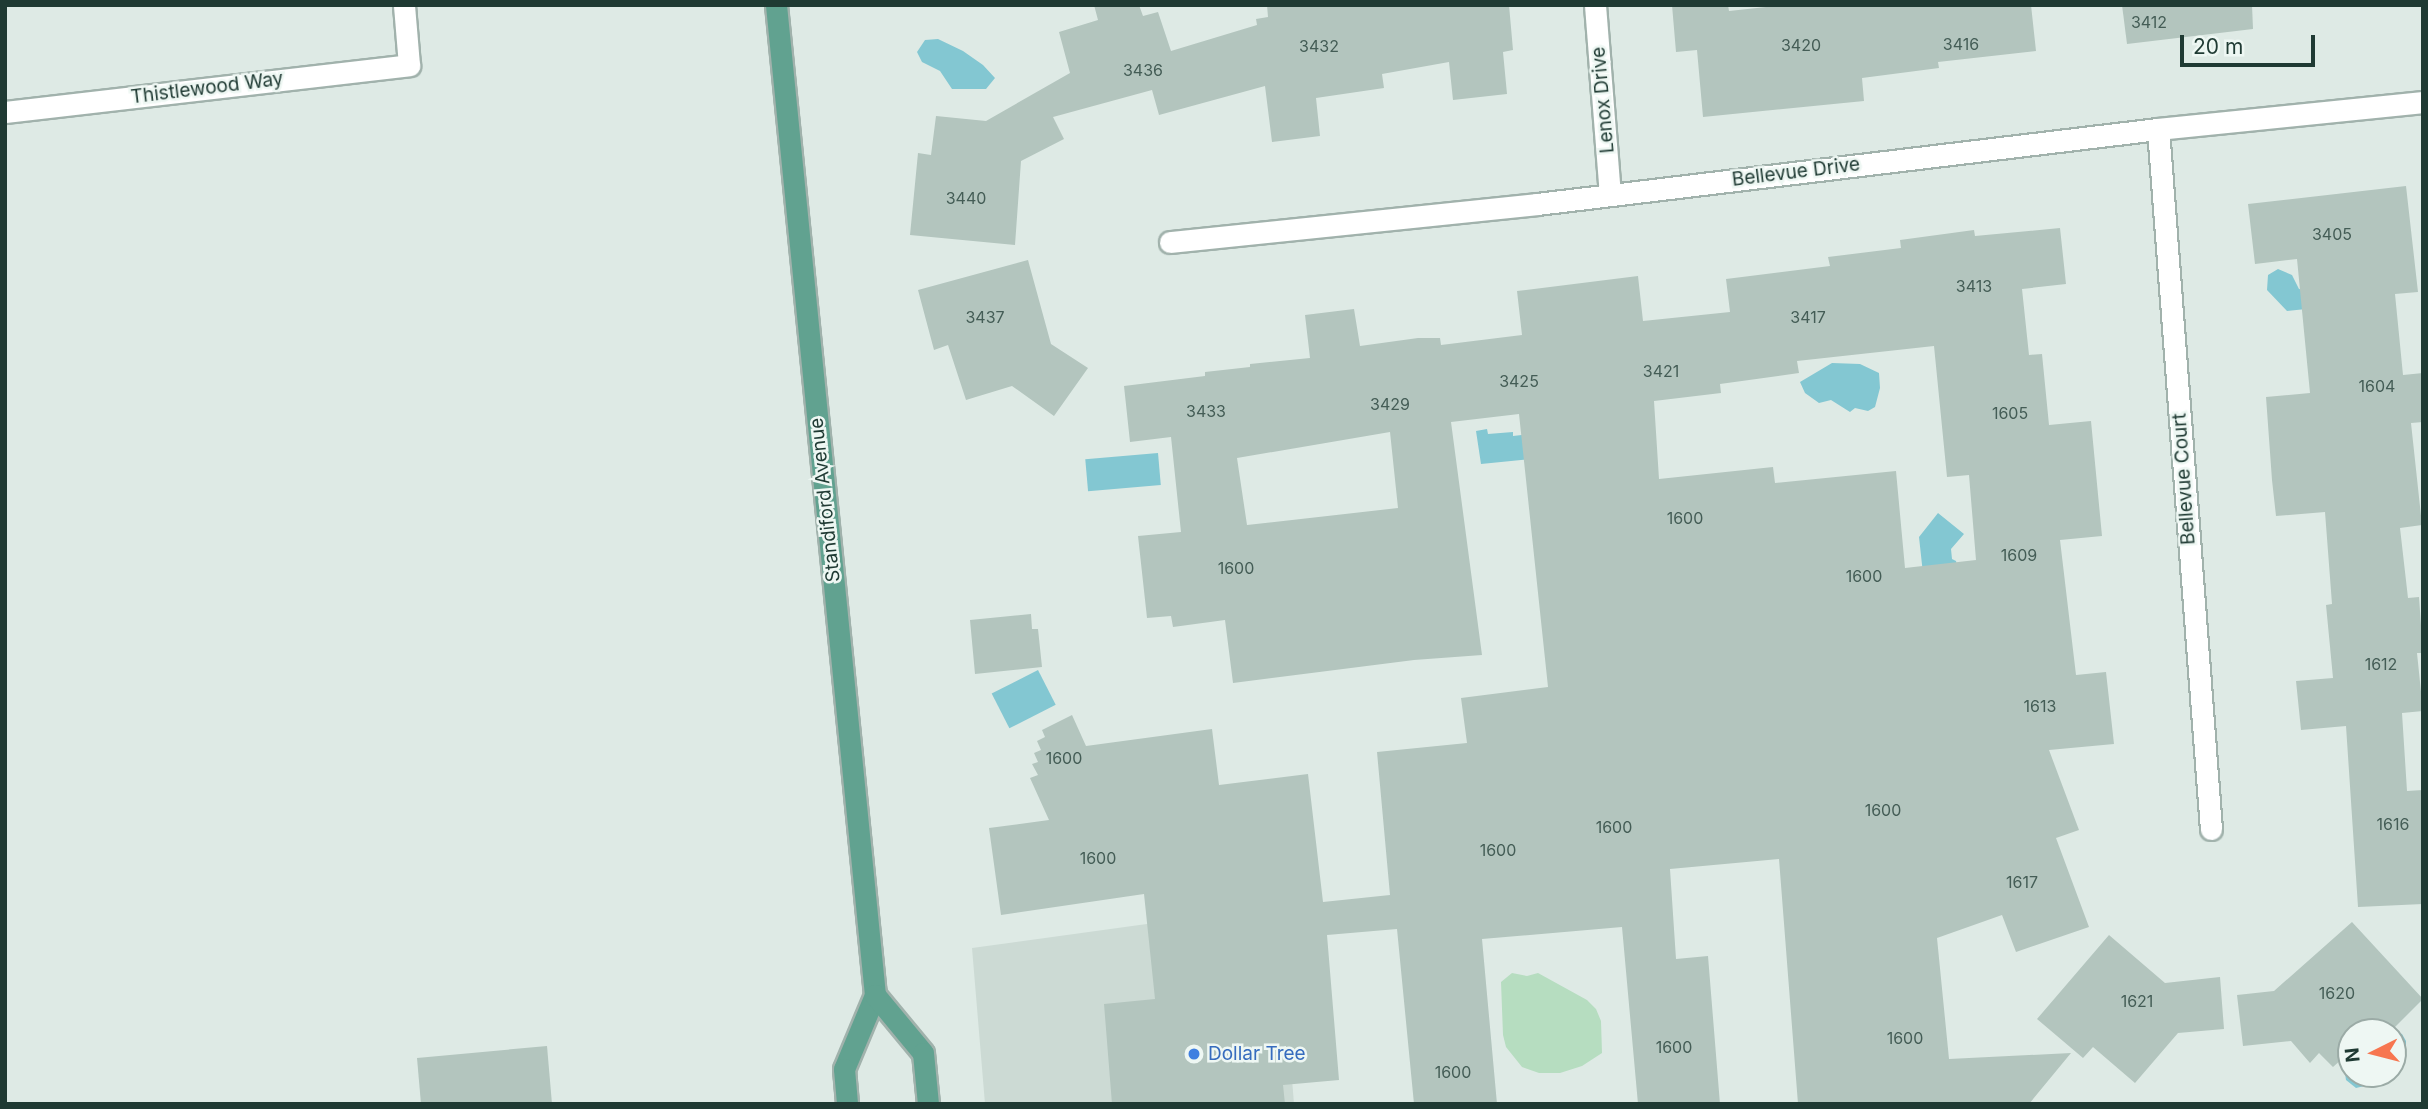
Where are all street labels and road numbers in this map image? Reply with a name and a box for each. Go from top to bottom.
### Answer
street label: Lenox Drive [1587,46,1619,154]
street label: Thistlewood Way [129,67,285,109]
street label: Bellevue Drive [1731,153,1861,191]
street label: Bellevue Court [2168,412,2200,546]
street label: Standiford Avenue [805,417,845,583]

